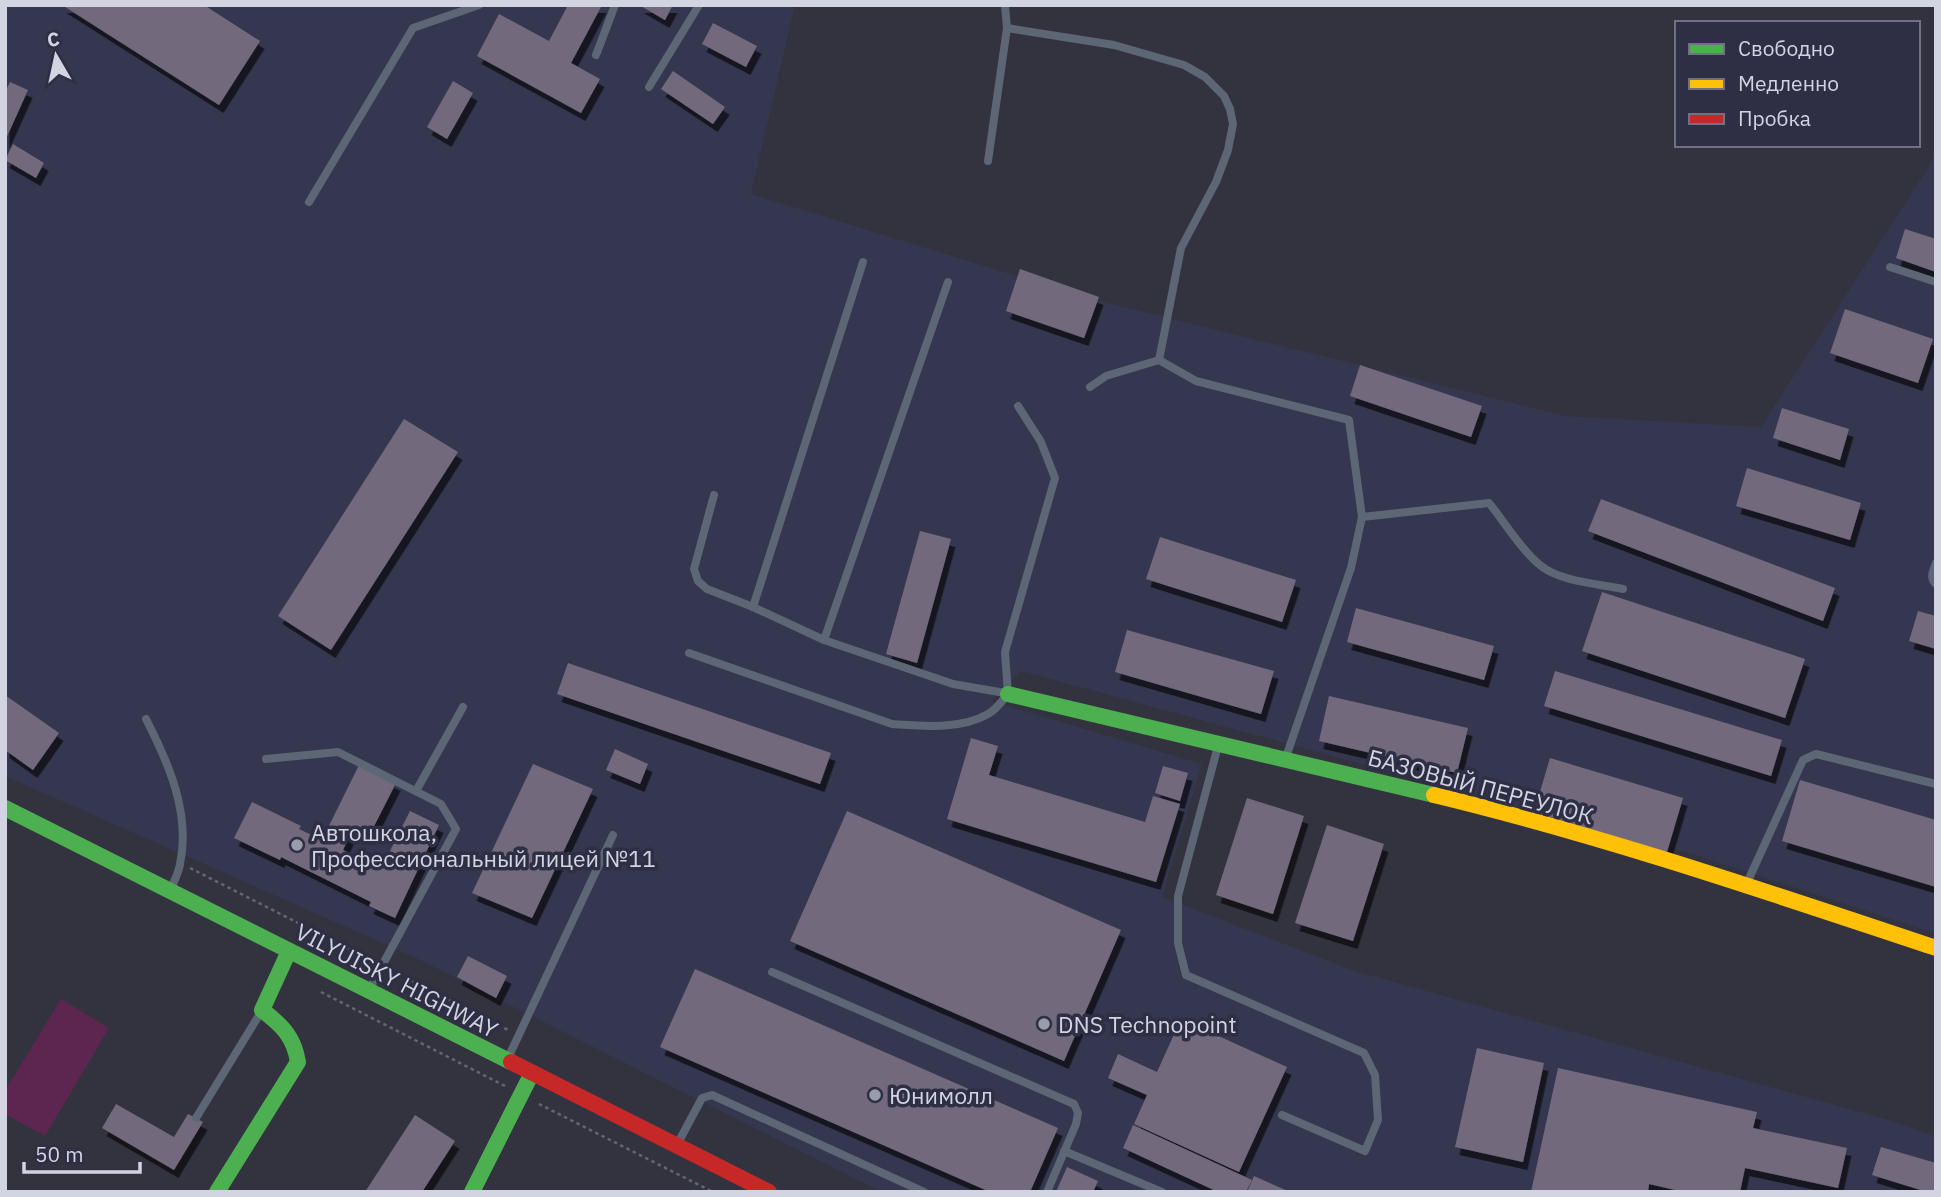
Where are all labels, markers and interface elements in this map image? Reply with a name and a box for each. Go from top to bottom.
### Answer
north arrow [21,21,91,91]
legend [1675,21,1920,147]
text: С [45,26,61,52]
text: Свободно [1738,34,1835,62]
text: Медленно [1738,69,1839,97]
text: Пробка [1738,104,1811,132]
street label: БАЗОВЫЙ ПЕРЕУЛОК [1365,741,1597,831]
place label: Автошкола, Профессиональный лицей №11 [311,817,656,873]
marker: Автошкола, Профессиональный лицей №11 [289,837,305,853]
street label: VILYUISKY HIGHWAY [291,916,504,1044]
place label: DNS Technopoint [1058,1009,1236,1039]
marker: DNS Technopoint [1036,1016,1052,1032]
place label: Юнимолл [889,1080,993,1110]
marker: Юнимолл [867,1087,883,1103]
scale bar [24,1130,140,1174]
text: 50 m [35,1140,84,1168]

